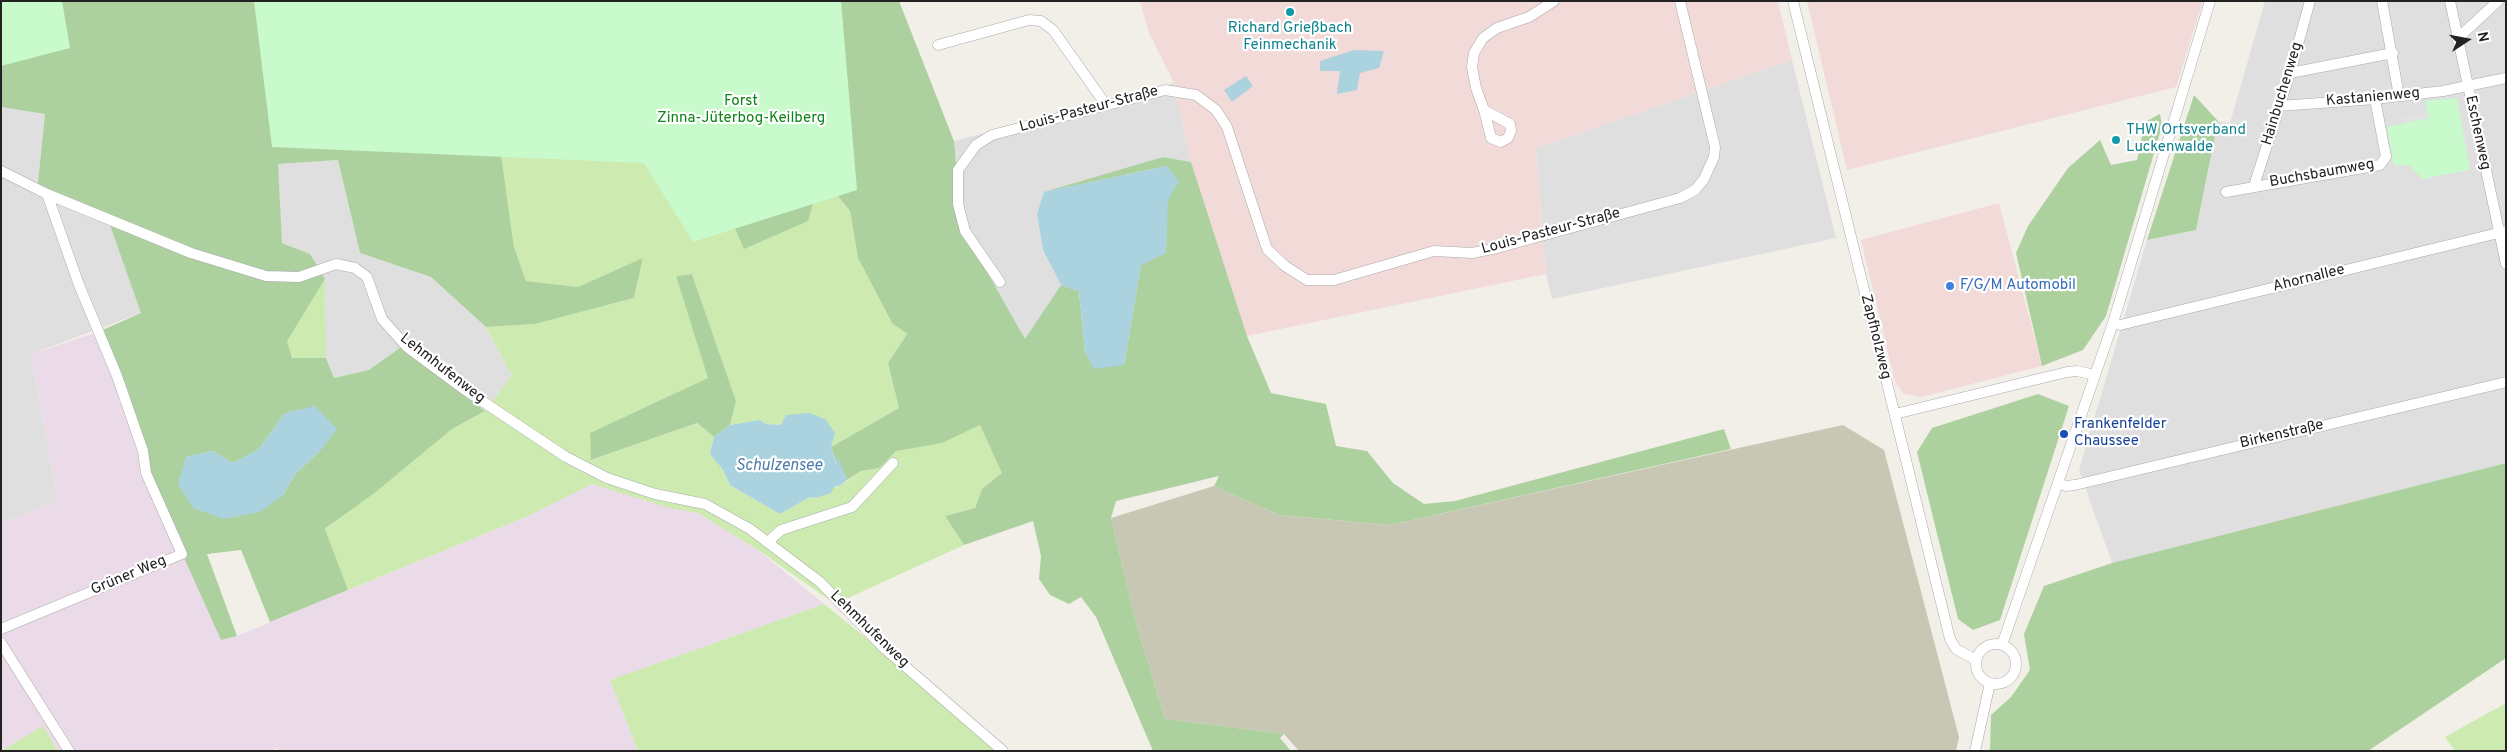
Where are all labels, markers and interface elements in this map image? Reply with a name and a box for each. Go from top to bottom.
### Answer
marker: Richard Grießbach Feinmechanik [1284,6,1296,18]
north arrow [2442,15,2492,65]
place label: Richard Grießbach Feinmechanik [1228,20,1352,55]
text: N [2473,30,2492,44]
street label: Hainbuchenweg [2259,40,2307,148]
street label: Louis-Pasteur-Straße [1018,83,1160,137]
street label: Kastanienweg [2325,85,2421,111]
park label: Forst Zinna-Jüterbog-Keilberg [657,93,825,128]
street label: Eschenweg [2460,94,2494,172]
place label: THW Ortsverband Luckenwalde [2126,122,2246,157]
marker: THW Ortsverband Luckenwalde [2110,134,2122,146]
street label: Buchsbaumweg [2268,156,2376,192]
street label: Louis-Pasteur-Straße [1480,205,1622,259]
street label: Ahornallee [2271,261,2347,297]
place label: F/G/M Automobil [1960,277,2076,295]
marker: F/G/M Automobil [1944,280,1956,292]
street label: Zapfholzweg [1856,293,1894,381]
street label: Lehmhufenweg [396,330,488,408]
place label: Frankenfelder Chaussee [2074,416,2167,451]
street label: Birkenstraße [2238,417,2326,453]
marker: Frankenfelder Chaussee [2058,428,2070,440]
water label: Schulzensee [736,457,822,477]
street label: Grüner Weg [89,552,169,600]
street label: Lehmhufenweg [826,588,912,672]

